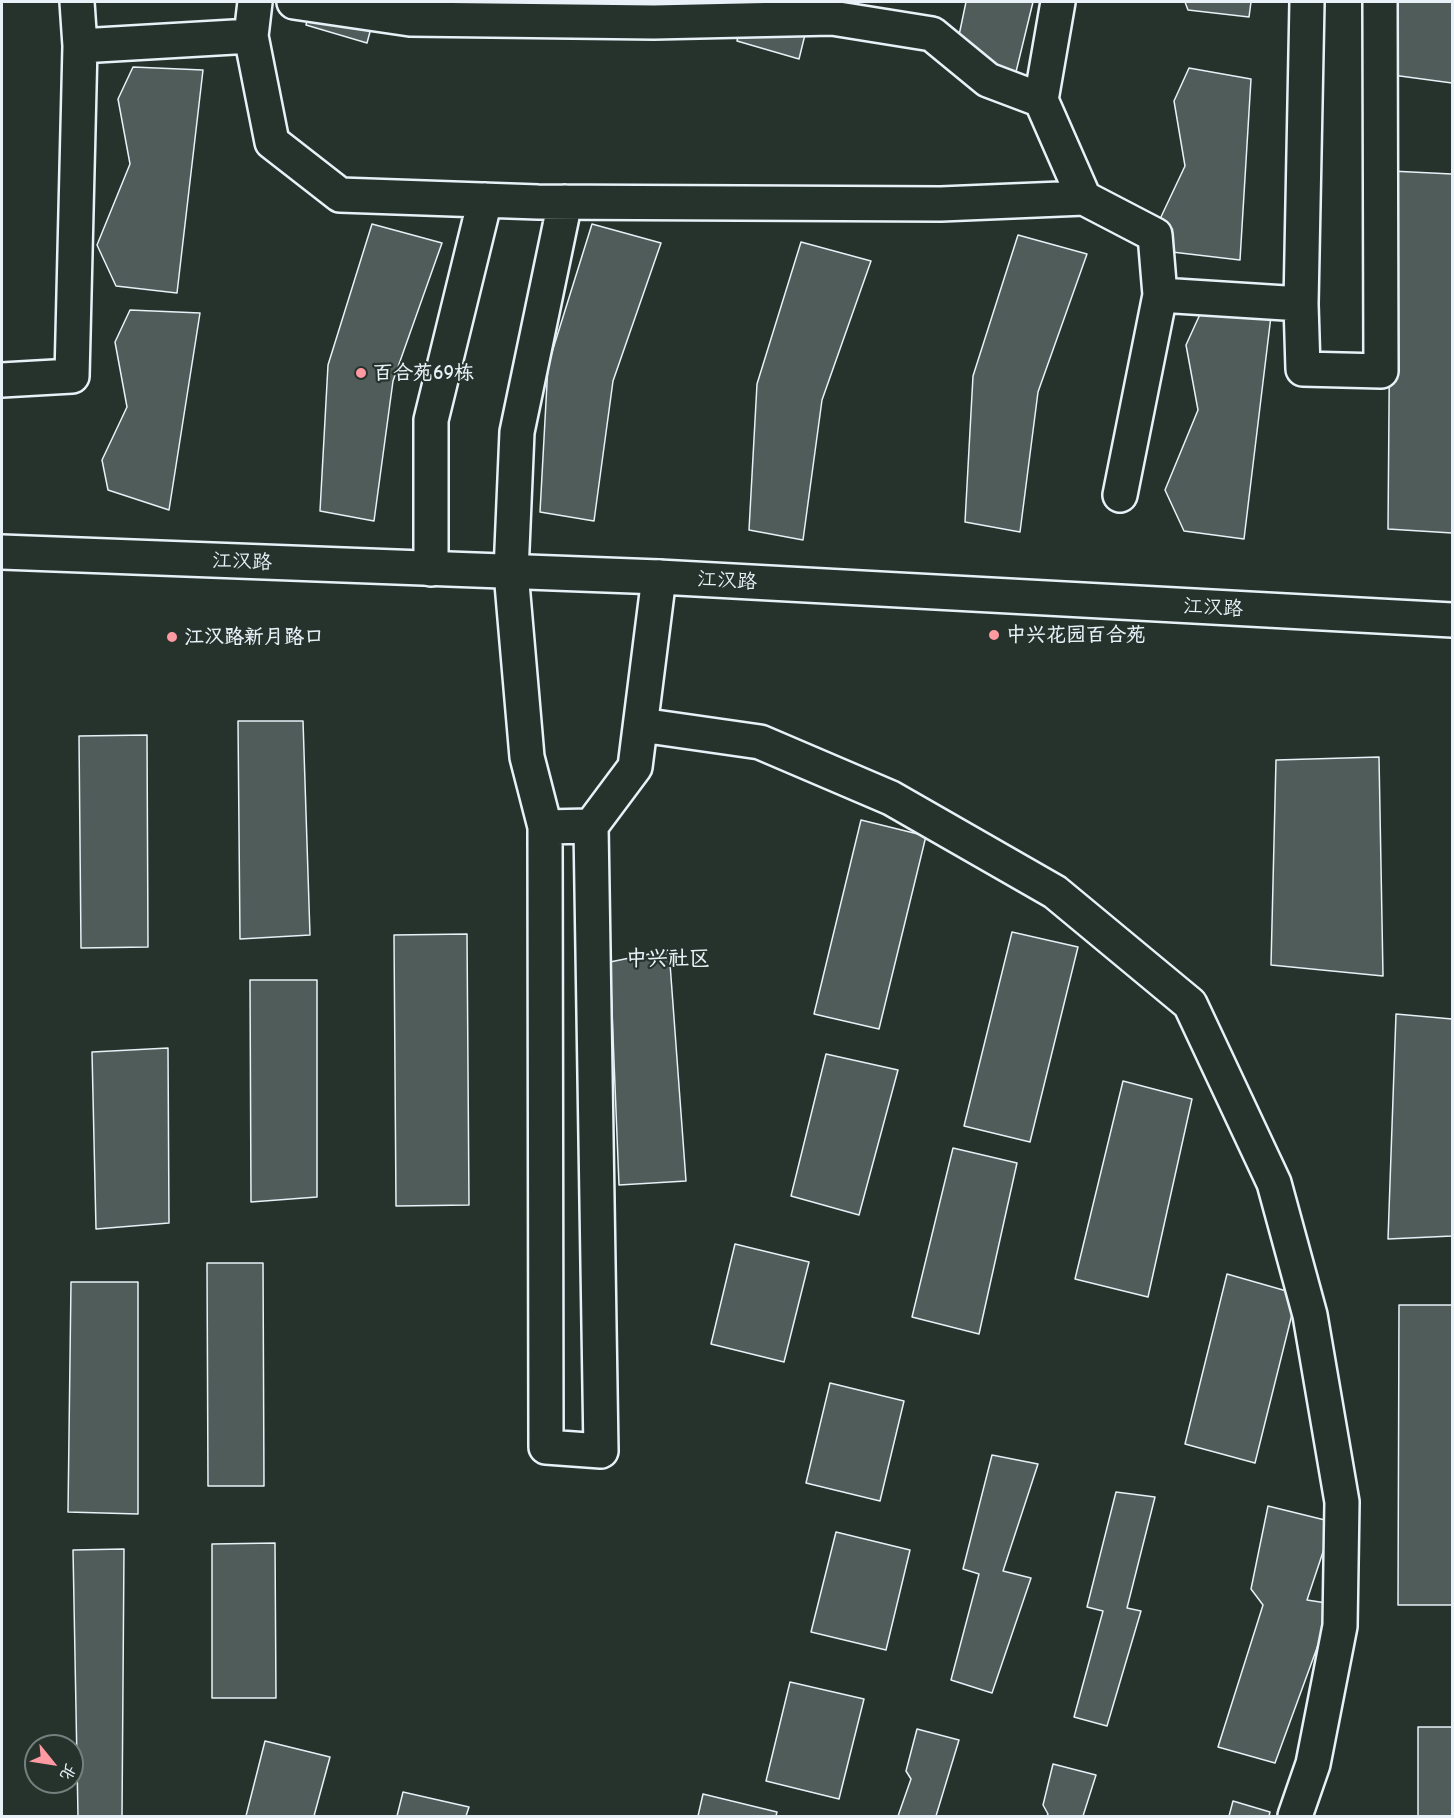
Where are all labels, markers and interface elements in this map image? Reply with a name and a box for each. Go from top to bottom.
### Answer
place label: 百合苑69栋 [373,361,474,385]
marker: 百合苑69栋 [354,366,368,380]
street label: 江汉路 [212,549,272,575]
street label: 江汉路 [696,567,758,595]
street label: 江汉路 [1182,594,1244,622]
place label: 中兴花园百合苑 [1006,623,1146,647]
place label: 江汉路新月路口 [184,625,324,649]
marker: 中兴花园百合苑 [987,628,1001,642]
marker: 江汉路新月路口 [165,630,179,644]
district label: 中兴社区 [626,946,710,972]
north arrow [24,1734,84,1794]
text: 北 [56,1761,80,1783]

